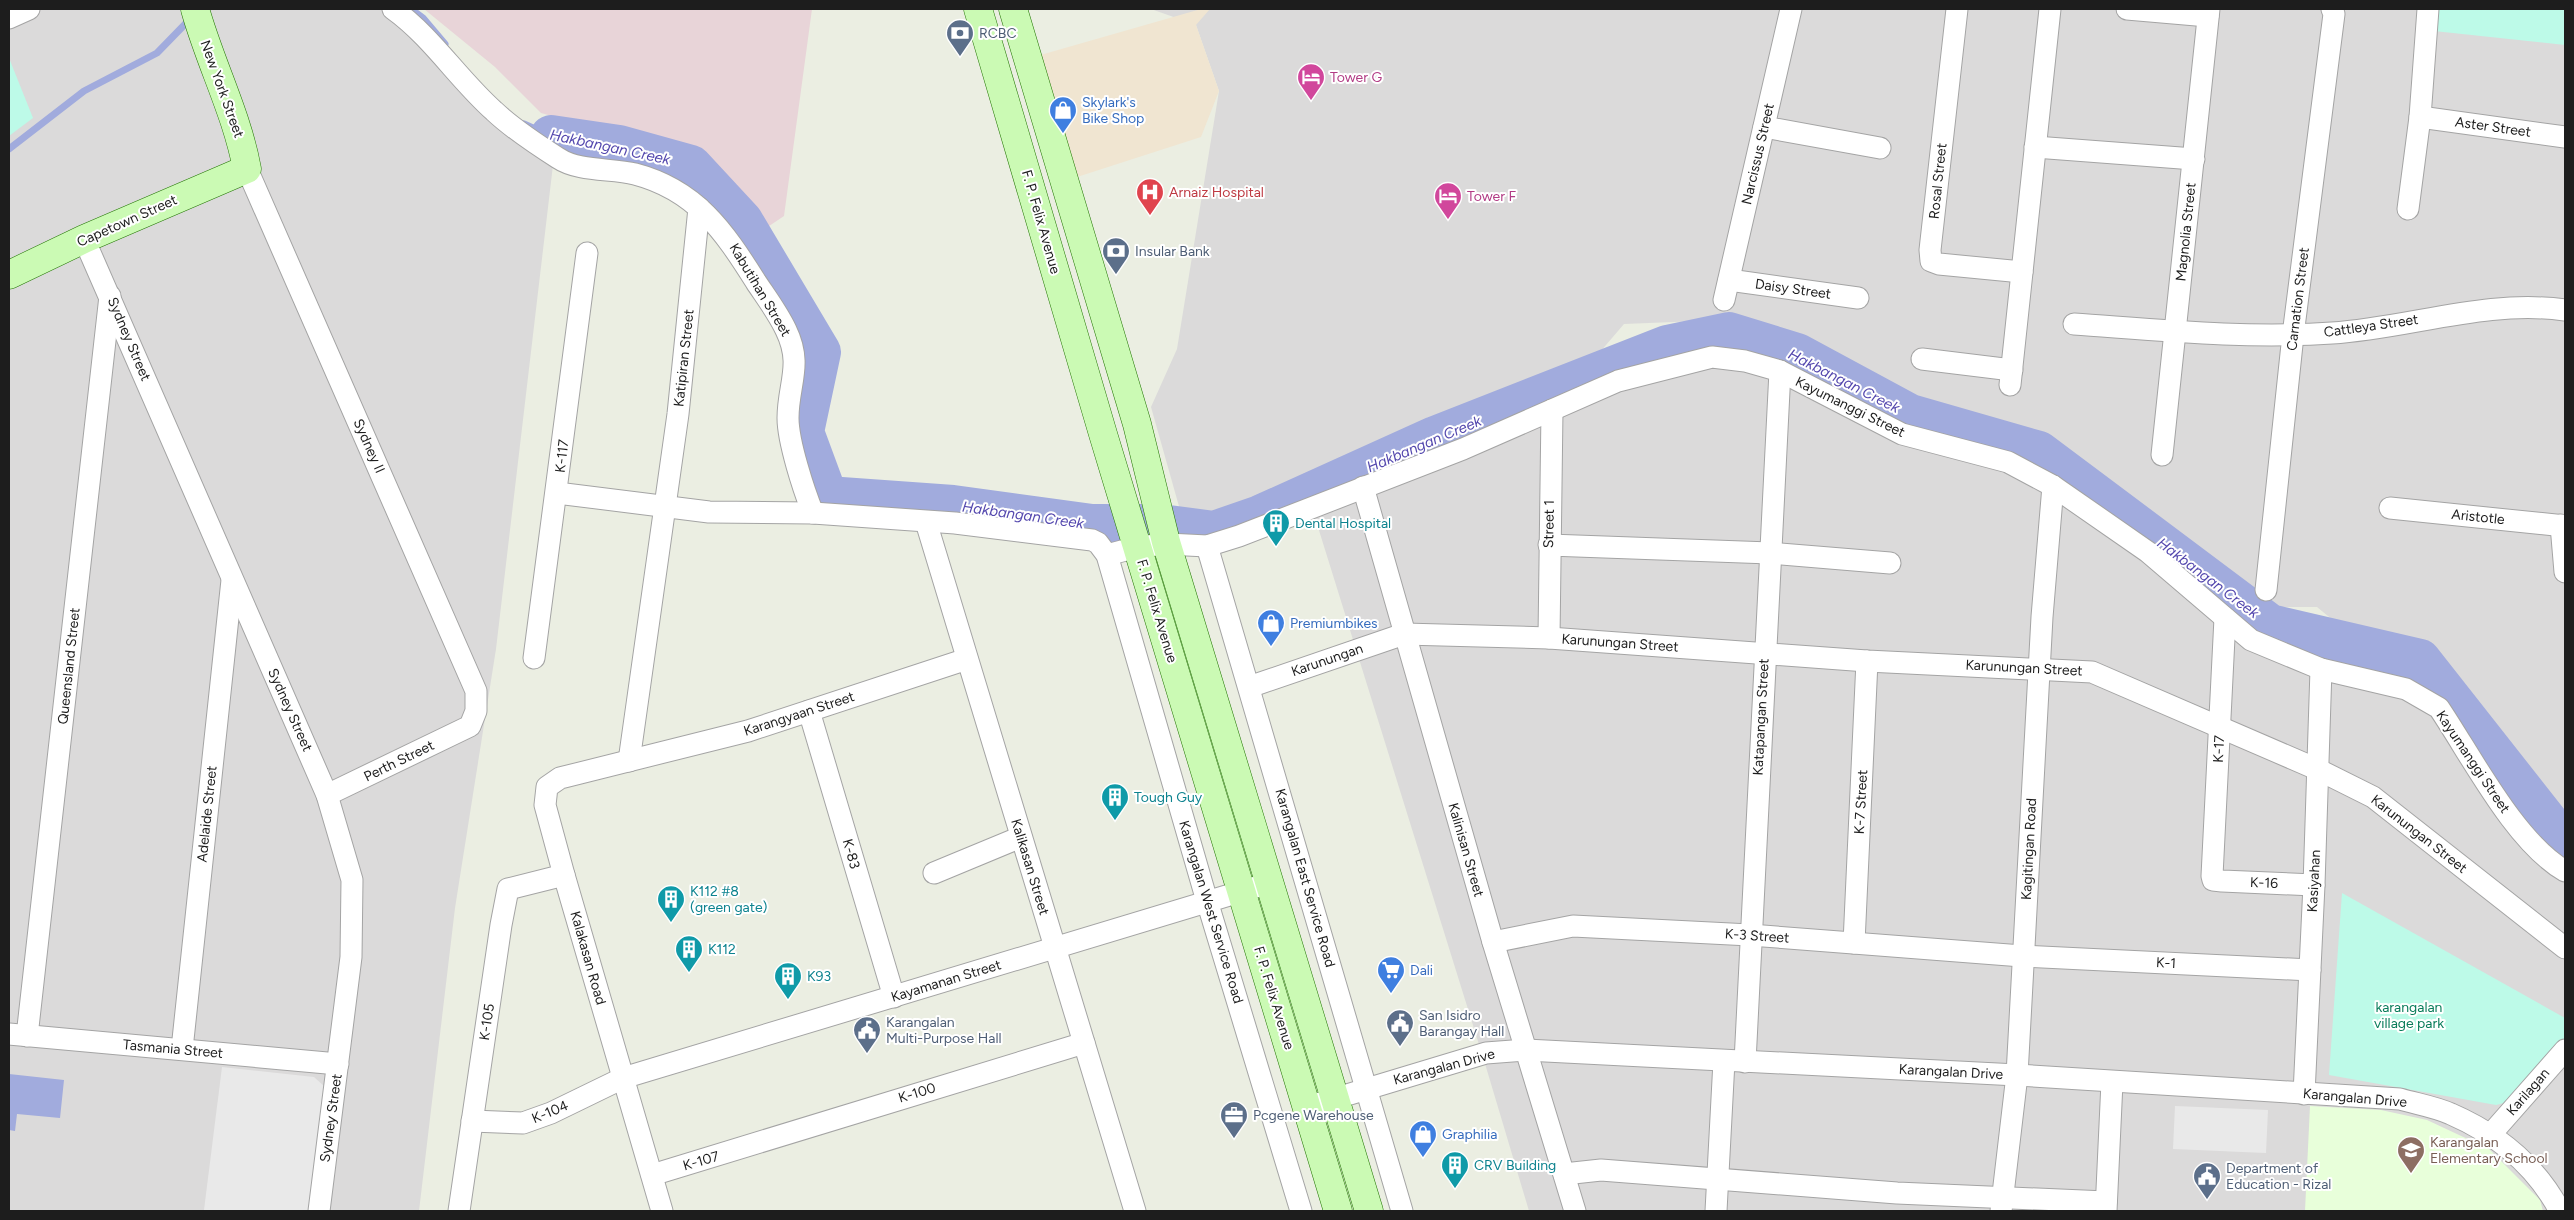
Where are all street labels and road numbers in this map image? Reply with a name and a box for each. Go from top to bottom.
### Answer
street label: New York Street [196,38,248,140]
street label: Narcissus Street [1738,102,1778,206]
street label: Aster Street [2454,113,2532,141]
street label: Rosal Street [1926,142,1950,220]
street label: F. P. Felix Avenue [1018,168,1064,276]
street label: Magnolia Street [2172,182,2200,282]
street label: Capetown Street [74,191,180,251]
street label: Kabutihan Street [726,240,794,340]
street label: Carnation Street [2283,246,2313,352]
street label: Daisy Street [1754,275,1832,303]
street label: Sydney Street [104,295,154,383]
street label: Katipiran Street [670,308,698,408]
street label: Cattleya Street [2323,311,2419,341]
street label: Kayumanggi Street [1792,373,1908,441]
street label: Sydney II [350,416,388,476]
street label: K-117 [552,438,573,474]
street label: Street 1 [1540,500,1558,548]
street label: Aristotle [2451,506,2506,528]
street label: F. P. Felix Avenue [1133,557,1181,665]
street label: Queensland Street [54,607,84,725]
street label: Karunungan Street [1561,630,1679,656]
street label: Karunungan [1289,640,1365,680]
street label: Karunungan Street [1965,656,2083,680]
street label: Katapangan Street [1749,658,1773,776]
street label: Sydney Street [264,666,316,754]
street label: Karangyaan Street [741,688,857,740]
street label: Kayumanggi Street [2432,708,2514,816]
street label: K-17 [2210,734,2228,763]
street label: Perth Street [361,737,437,785]
street label: Adelaide Street [193,765,221,863]
street label: K-7 Street [1851,769,1871,835]
street label: Karangalan East Service Road [1271,787,1339,969]
street label: Karunungan Street [2368,791,2470,877]
street label: Kagitingan Road [2018,798,2040,900]
street label: Kalinisan Street [1444,801,1488,899]
street label: Kalikasan Street [1007,817,1053,917]
street label: Karangalan West Service Road [1175,819,1247,1005]
street label: K-83 [839,837,863,871]
street label: Kasiyahan [2304,849,2324,913]
street label: K-16 [2250,874,2278,892]
street label: Kalakasan Road [566,909,610,1007]
street label: K-3 Street [1724,925,1790,947]
street label: F. P. Felix Avenue [1250,944,1298,1052]
street label: K-1 [2155,954,2177,972]
street label: Kayamanan Street [889,956,1003,1006]
street label: K-105 [476,1002,498,1042]
street label: Tasmania Street [122,1036,224,1062]
street label: Karangalan Drive [1391,1045,1497,1089]
street label: Karangalan Drive [1898,1061,2004,1083]
street label: Karilagan [2503,1065,2553,1119]
street label: Sydney Street [316,1073,346,1163]
street label: K-100 [896,1079,938,1107]
street label: Karangalan Drive [2302,1085,2408,1111]
street label: K-104 [529,1097,571,1127]
street label: K-107 [681,1148,721,1174]

